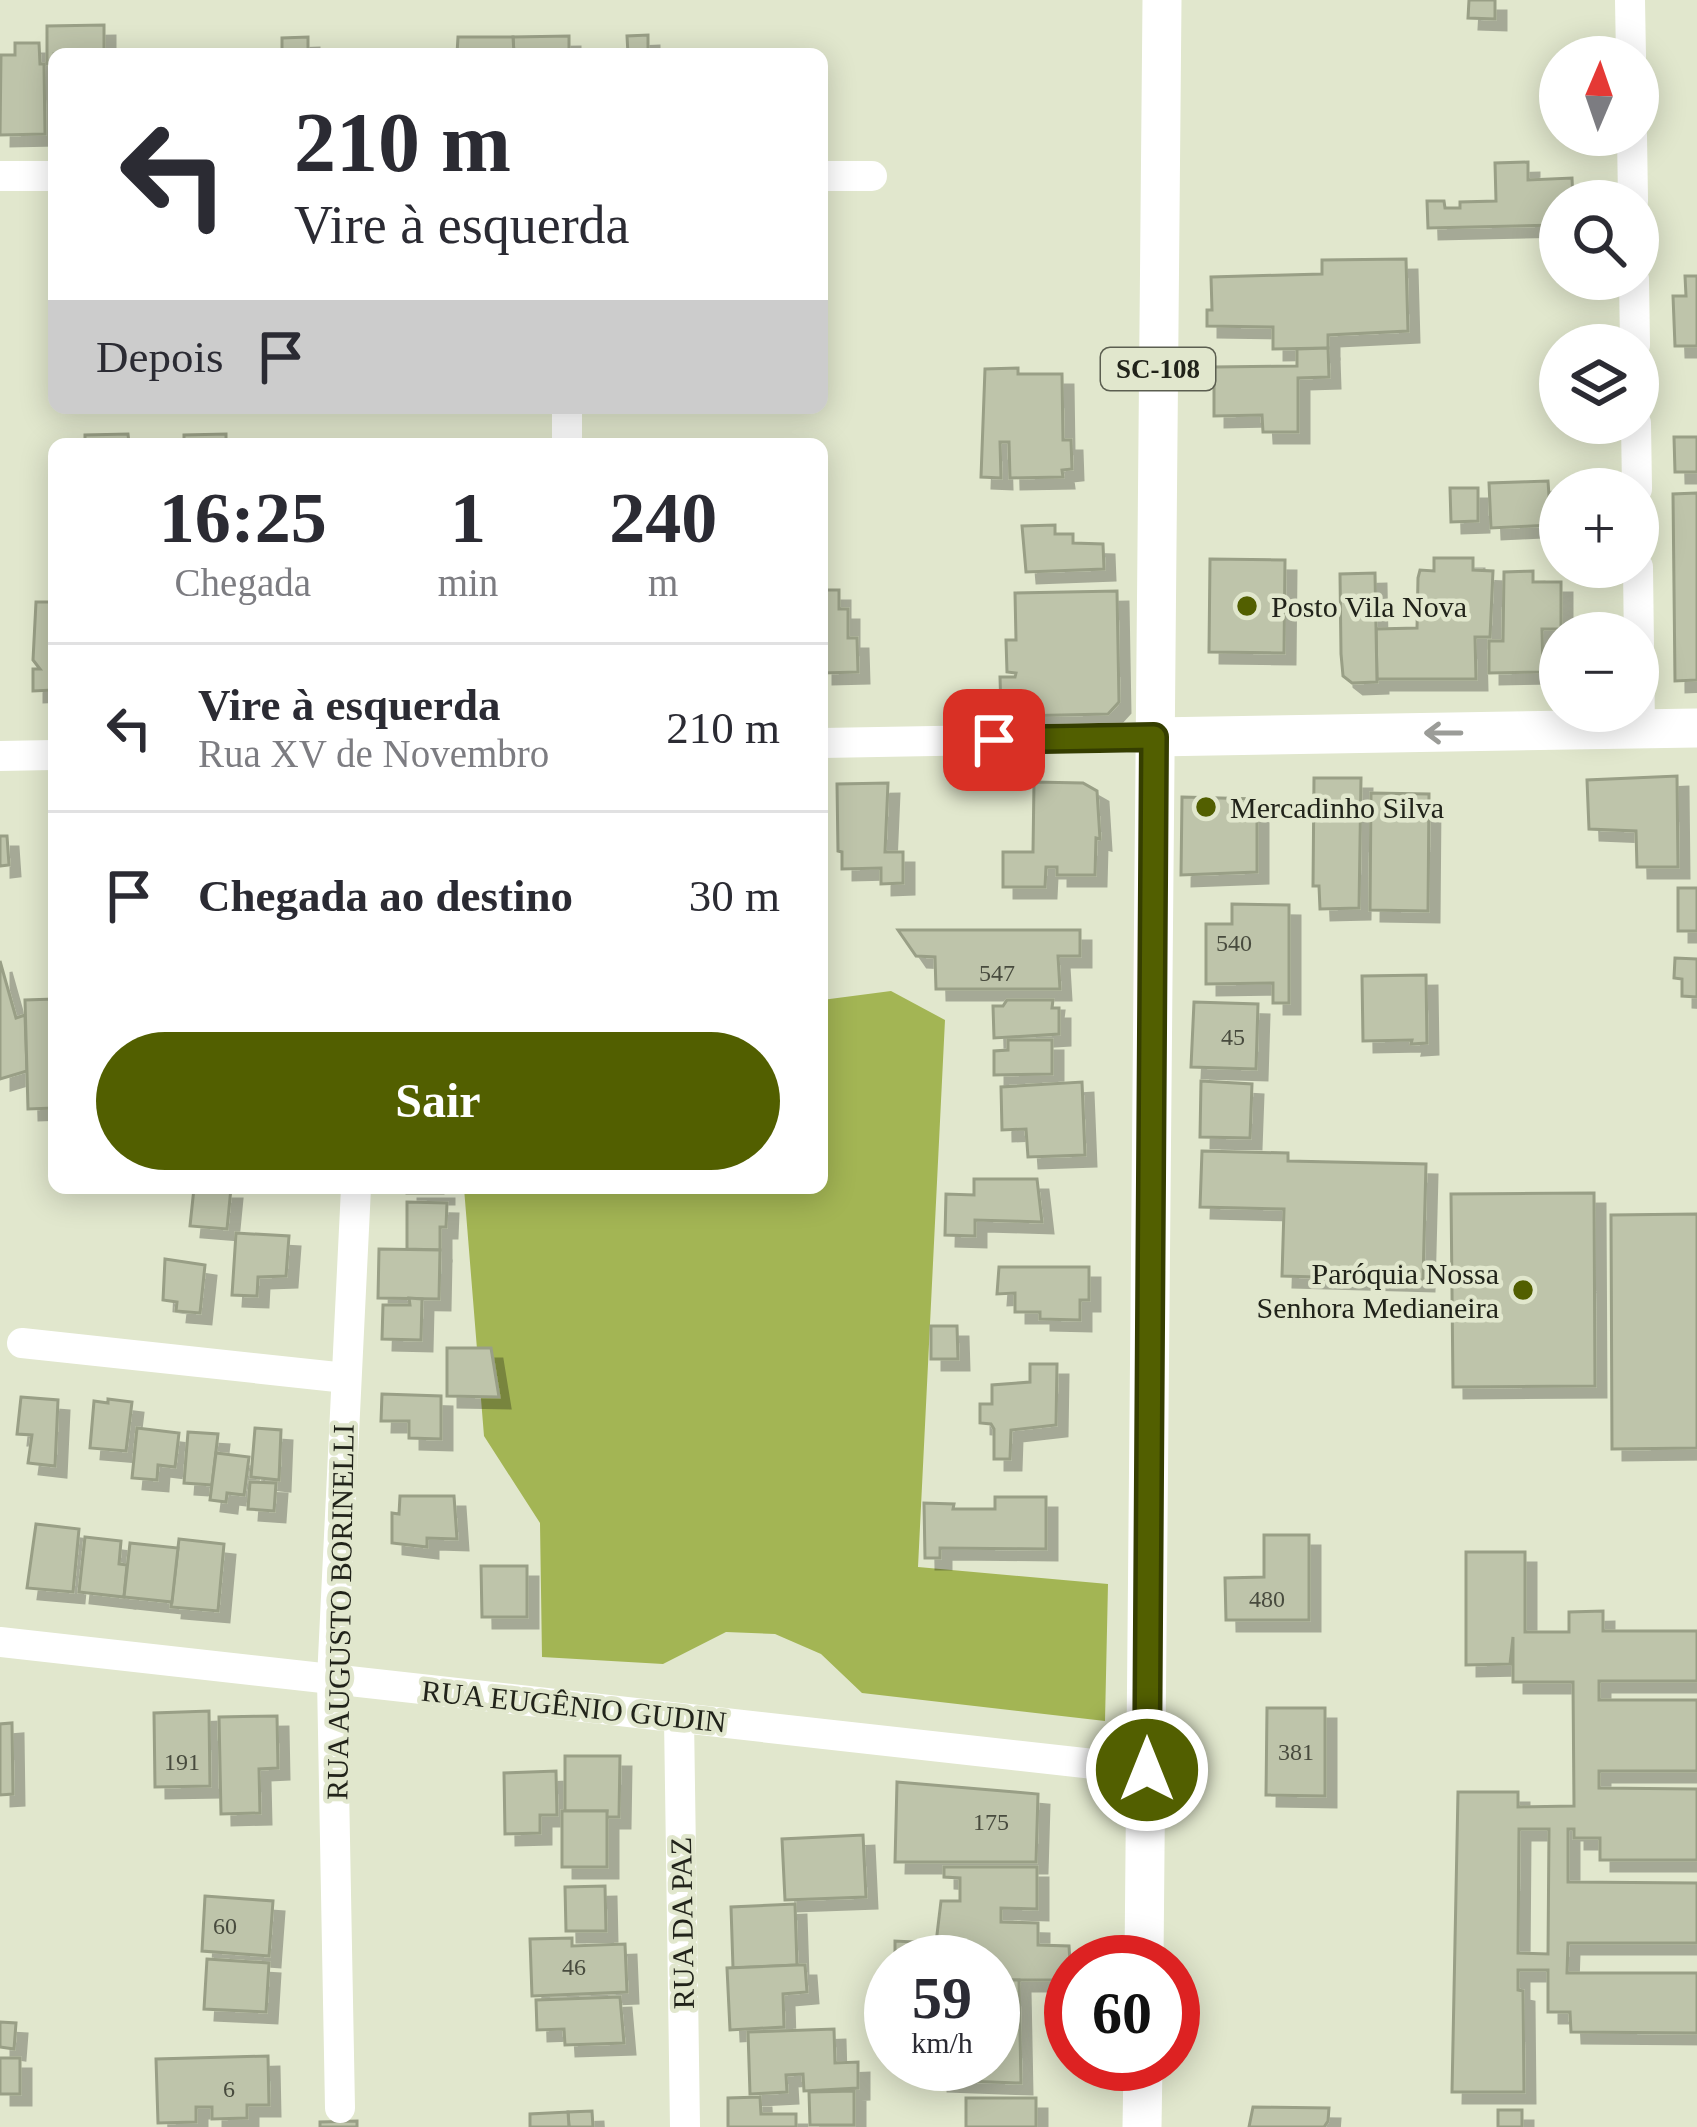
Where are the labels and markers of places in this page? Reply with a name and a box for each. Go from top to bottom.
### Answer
place label: Posto Vila Nova [1271,590,1467,623]
marker: Posto Vila Nova [1234,593,1260,619]
pin [943,689,1045,791]
place label: Mercadinho Silva [1230,791,1444,824]
marker: Mercadinho Silva [1193,794,1219,820]
place label: Paróquia Nossa Senhora Medianeira [1257,1257,1499,1324]
marker: Paróquia Nossa Senhora Medianeira [1510,1277,1536,1303]

